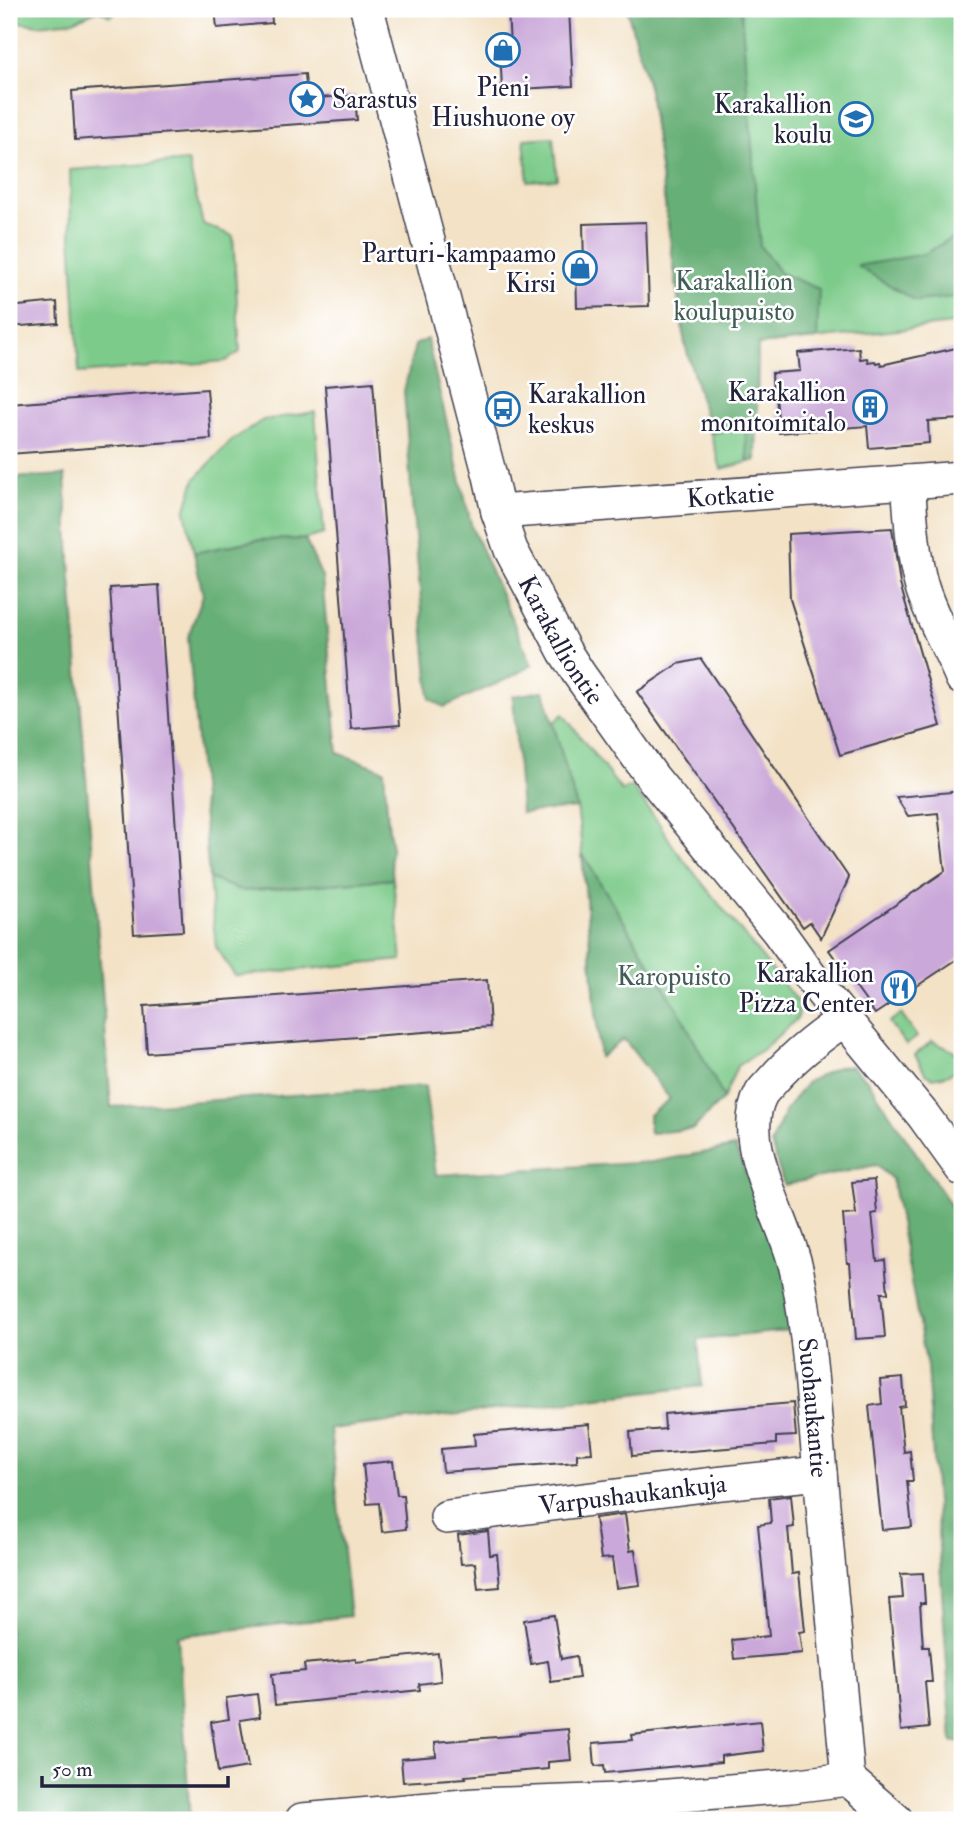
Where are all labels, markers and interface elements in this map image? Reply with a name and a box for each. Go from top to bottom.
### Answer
shop icon: Pieni Hiushuone oy [484,31,522,69]
place label: Pieni Hiushuone oy [431,72,575,134]
place icon: Sarastus [288,80,326,118]
place label: Sarastus [332,84,417,116]
place label: Karakallion koulu [714,89,832,151]
school or university icon: Karakallion koulu [837,100,875,138]
place label: Parturi-kampaamo Kirsi [361,238,556,300]
shop icon: Parturi-kampaamo Kirsi [561,249,599,287]
park label: Karakallion koulupuisto [673,266,795,329]
place label: Karakallion monitoimitalo [700,377,846,439]
place label: Karakallion keskus [528,379,646,441]
building icon: Karakallion monitoimitalo [851,388,889,426]
bus stop icon: Karakallion keskus [484,390,522,428]
street label: Kotkatie [686,477,775,515]
street label: Karakalliontie [510,570,611,711]
place label: Karakallion Pizza Center [739,958,874,1020]
park label: Karopuisto [617,961,731,994]
restaurant icon: Karakallion Pizza Center [880,969,918,1007]
street label: Suohaukantie [790,1336,835,1479]
street label: Varpushaukankuja [537,1468,728,1522]
scale bar [42,1745,228,1789]
text: 50 m [52,1756,93,1783]

